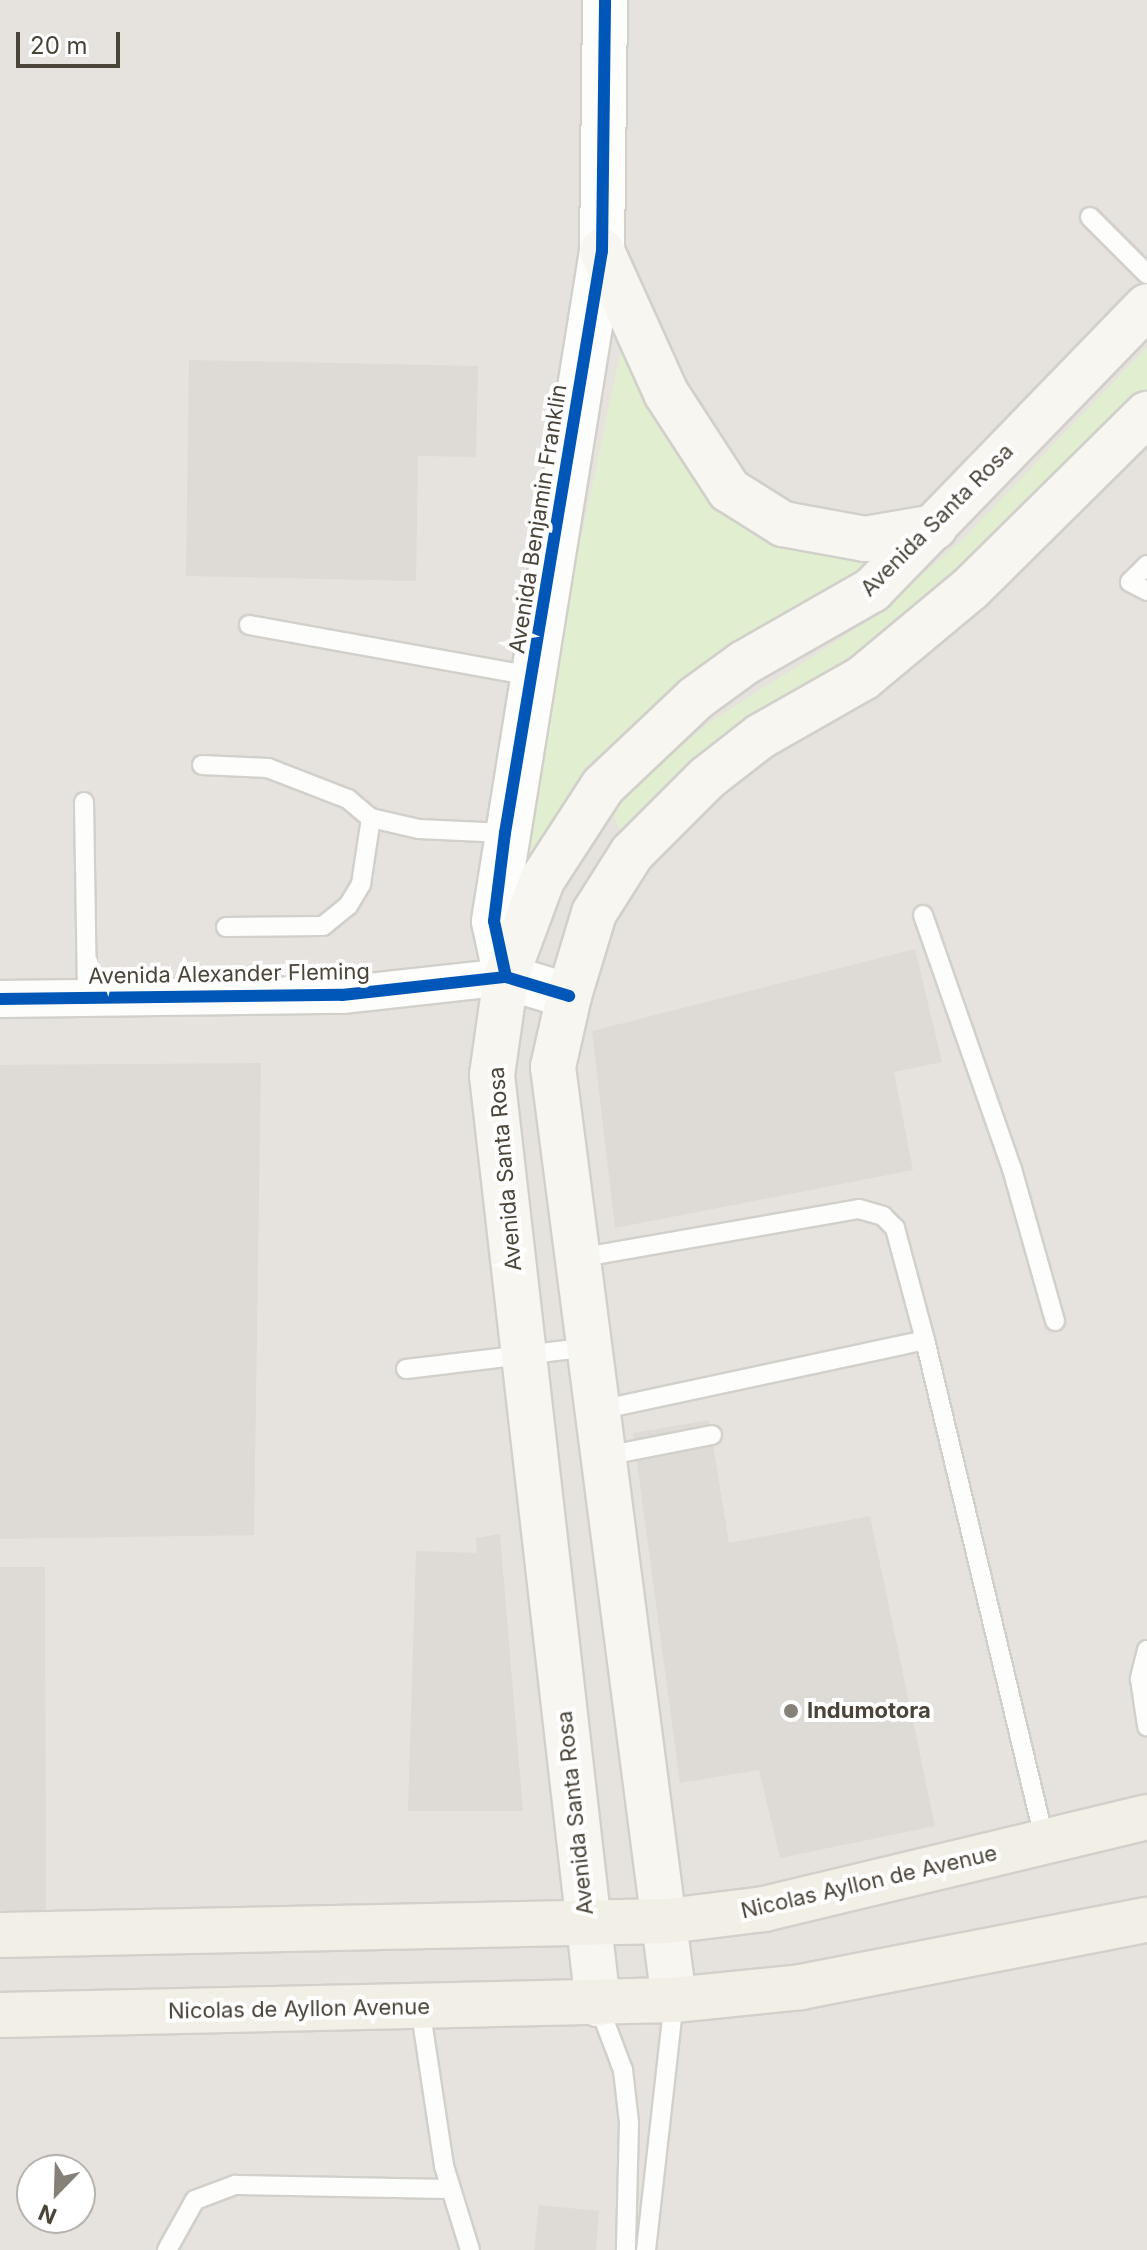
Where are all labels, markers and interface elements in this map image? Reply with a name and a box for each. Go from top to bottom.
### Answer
scale bar [20,16,124,66]
text: 20 m [30,31,88,60]
street label: Avenida Benjamin Franklin [504,383,572,655]
street label: Avenida Santa Rosa [855,438,1019,602]
street label: Avenida Alexander Fleming [88,958,370,990]
street label: Avenida Santa Rosa [483,1066,527,1272]
place label: Indumotora [807,1698,931,1724]
marker: Indumotora [782,1702,800,1720]
street label: Avenida Santa Rosa [551,1710,599,1916]
street label: Nicolas Ayllon de Avenue [738,1840,1000,1924]
street label: Nicolas de Ayllon Avenue [168,1994,430,2024]
north arrow [16,2154,96,2234]
text: N [35,2199,60,2229]

